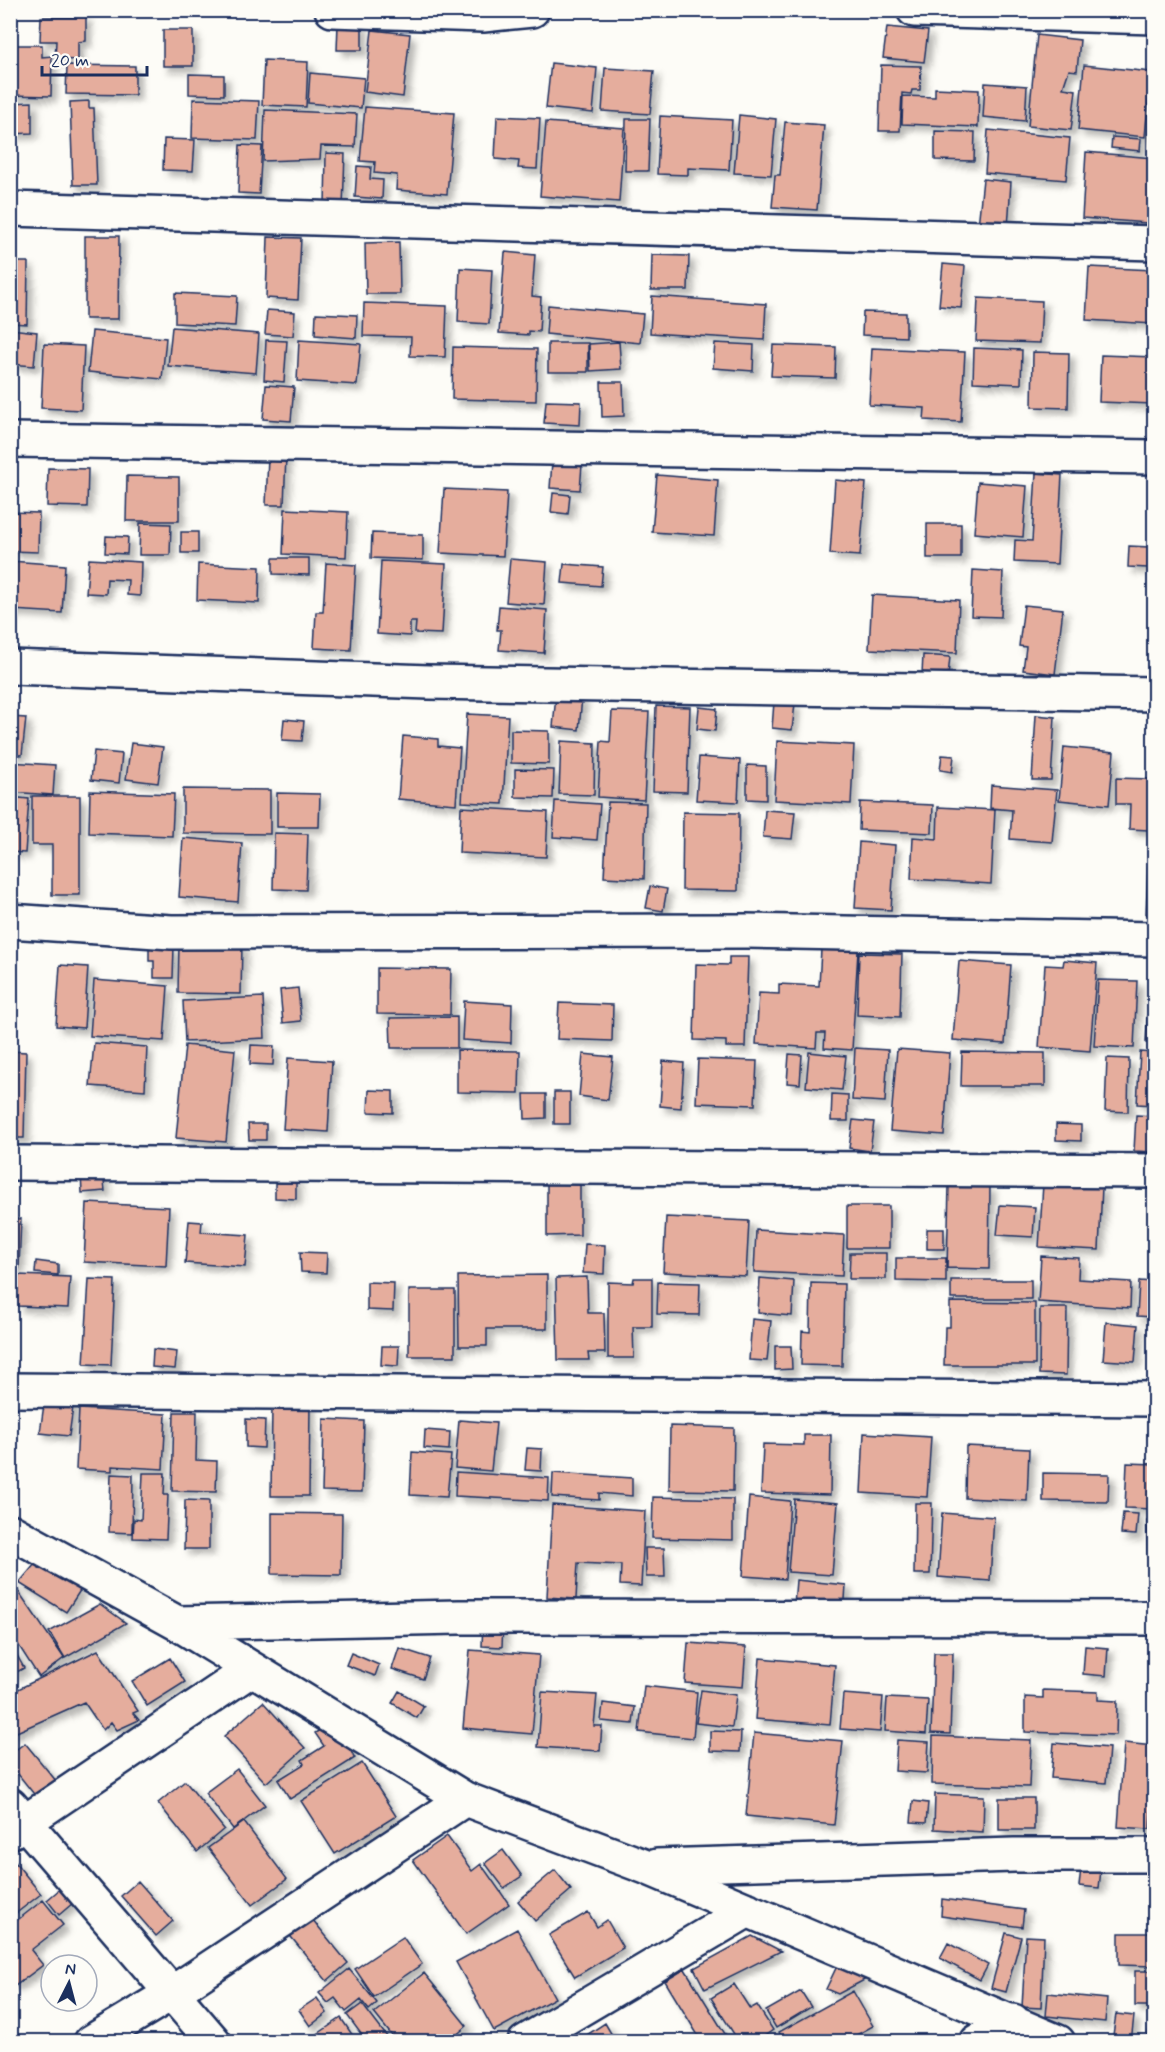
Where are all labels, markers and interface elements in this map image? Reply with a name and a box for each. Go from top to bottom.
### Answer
scale bar [42,39,147,77]
text: 20 m [51,49,89,73]
north arrow [39,1953,99,2013]
text: N [64,1959,77,1981]

